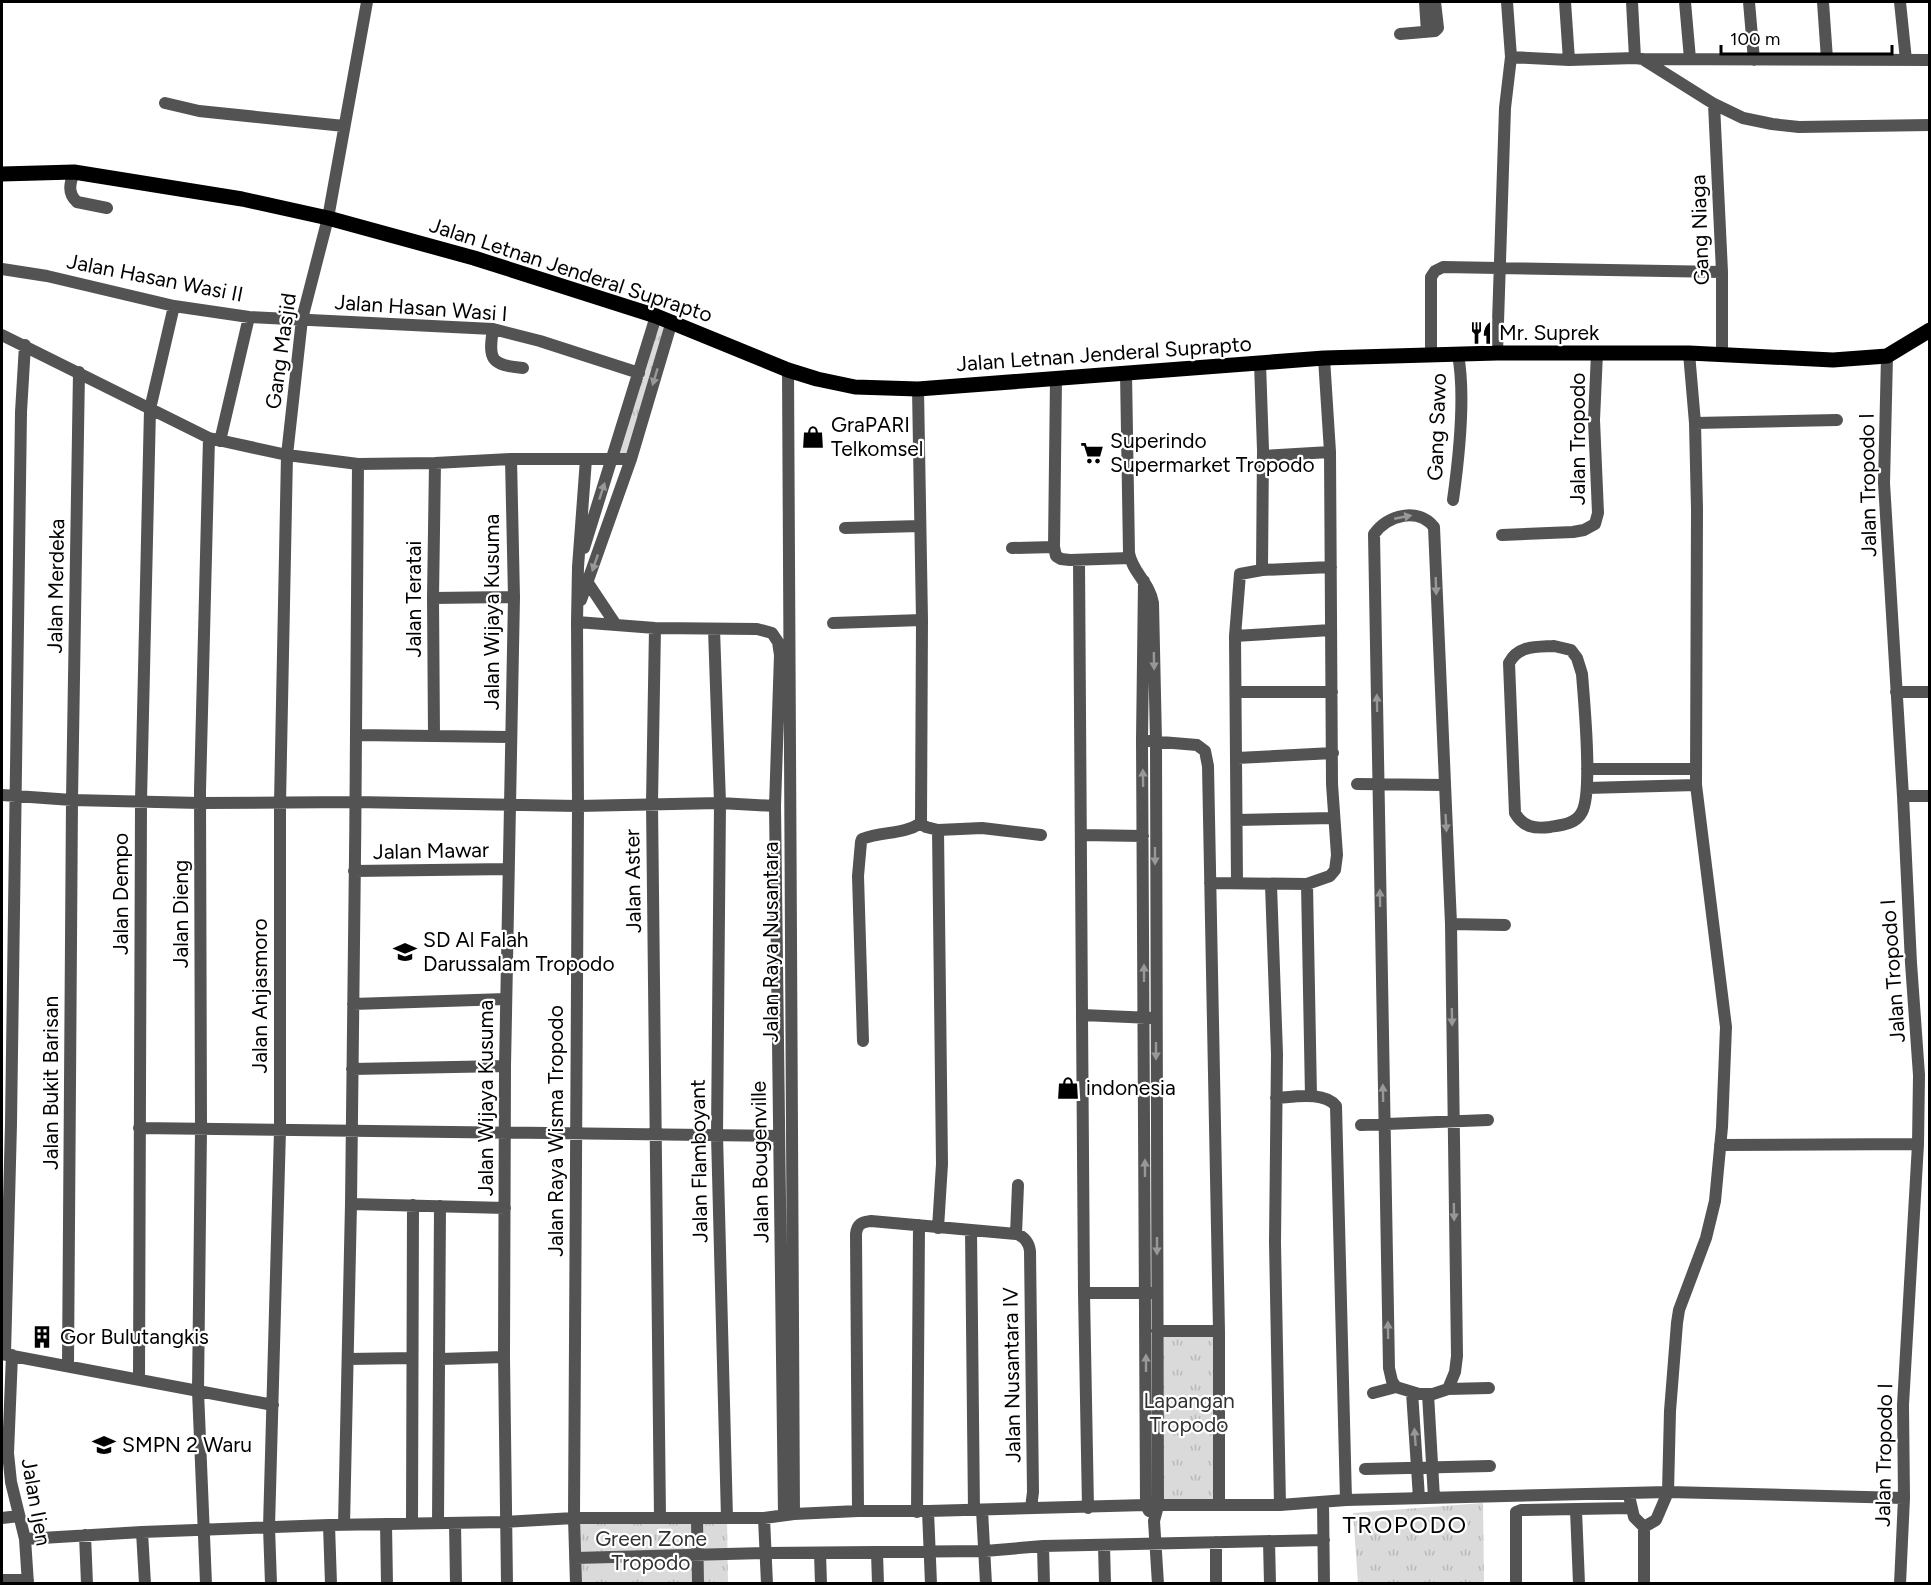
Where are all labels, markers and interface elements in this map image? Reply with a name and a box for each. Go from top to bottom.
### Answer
scale bar [1721,18,1892,56]
text: 100 m [1730,28,1780,50]
street label: Gang Niaga [1685,174,1714,286]
street label: Jalan Letnan Jenderal Suprapto [426,212,716,327]
street label: Jalan Hasan Wasi II [65,248,245,307]
street label: Jalan Hasan Wasi I [334,289,508,326]
street label: Gang Masjid [260,291,301,411]
restaurant icon: Mr. Suprek [1468,320,1494,346]
place label: Mr. Suprek [1499,320,1600,345]
street label: Jalan Letnan Jenderal Suprapto [955,331,1253,376]
one-way arrow [650,369,659,387]
street label: Gang Sawo [1422,373,1451,481]
street label: Jalan Tropodo [1565,373,1590,505]
place label: GraPARI Telkomsel [831,412,923,461]
street label: Jalan Tropodo I [1854,413,1881,557]
shop icon: GraPARI Telkomsel [800,424,826,450]
place label: Superindo Supermarket Tropodo [1110,428,1315,477]
supermarket icon: Superindo Supermarket Tropodo [1079,440,1105,466]
one-way arrow [598,482,608,500]
one-way arrow [1394,512,1413,521]
street label: Jalan Wijaya Kusuma [479,514,504,710]
street label: Jalan Merdeka [42,519,69,653]
street label: Jalan Teratai [401,541,426,657]
one-way arrow [590,554,599,572]
one-way arrow [1431,576,1441,595]
one-way arrow [1149,652,1159,671]
one-way arrow [1372,694,1382,713]
one-way arrow [1138,768,1147,787]
one-way arrow [1441,813,1450,832]
street label: Jalan Aster [619,829,646,933]
street label: Jalan Dempo [108,833,133,955]
street label: Jalan Mawar [373,837,489,864]
street label: Jalan Raya Nusantara [758,842,783,1042]
one-way arrow [1151,847,1160,866]
street label: Jalan Dieng [168,860,193,968]
one-way arrow [1375,888,1385,907]
street label: Jalan Tropodo I [1875,899,1910,1044]
street label: Jalan Anjasmoro [247,918,272,1074]
place label: SD Al Falah Darussalam Tropodo [423,927,615,976]
school or university icon: SD Al Falah Darussalam Tropodo [392,939,418,965]
one-way arrow [1139,963,1149,982]
street label: Jalan Bukit Barisan [38,996,63,1170]
street label: Jalan Wijaya Kusuma [473,1000,498,1196]
street label: Jalan Raya Wisma Tropodo [543,1005,568,1257]
one-way arrow [1447,1008,1457,1027]
one-way arrow [1151,1042,1160,1061]
shop icon: indonesia [1055,1075,1081,1101]
place label: indonesia [1086,1075,1176,1100]
street label: Jalan Flamboyant [685,1079,712,1243]
street label: Jalan Bougenville [746,1081,773,1243]
one-way arrow [1378,1083,1388,1102]
one-way arrow [1140,1158,1150,1177]
one-way arrow [1450,1203,1459,1222]
one-way arrow [1152,1237,1162,1256]
street label: Jalan Nusantara IV [997,1286,1026,1463]
one-way arrow [1383,1320,1393,1339]
building icon: Gor Bulutangkis [29,1324,55,1350]
place label: Gor Bulutangkis [60,1324,209,1349]
one-way arrow [1141,1353,1151,1372]
street label: Jalan Tropodo I [1870,1383,1897,1527]
park label: Lapangan Tropodo [1143,1388,1235,1437]
one-way arrow [1410,1427,1419,1446]
school or university icon: SMPN 2 Waru [91,1432,117,1458]
place label: SMPN 2 Waru [122,1432,252,1457]
street label: Jalan Ijen [17,1456,56,1548]
district label: TROPODO [1342,1510,1468,1539]
park label: Green Zone Tropodo [595,1526,707,1575]

